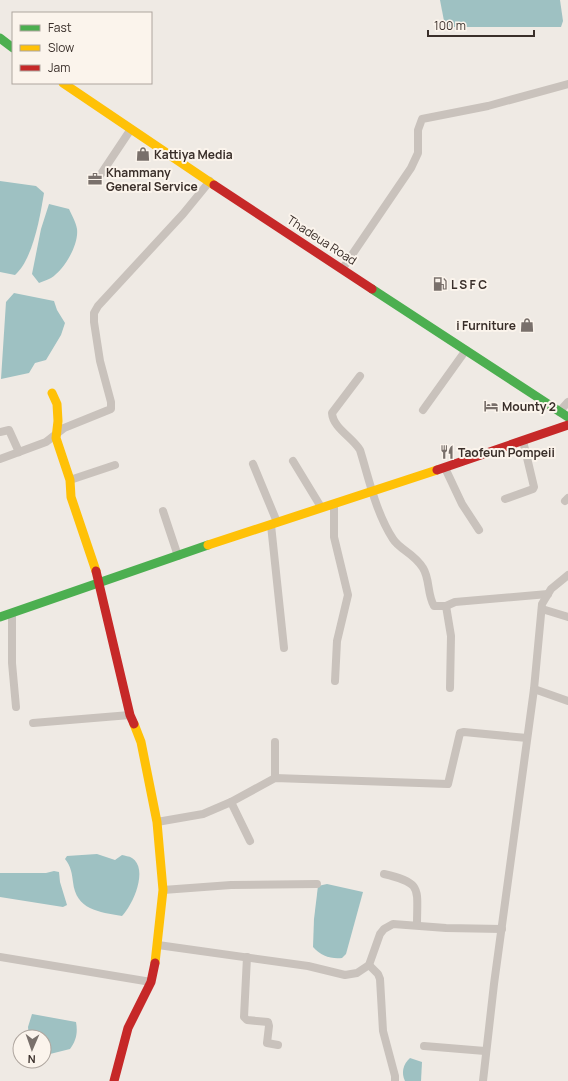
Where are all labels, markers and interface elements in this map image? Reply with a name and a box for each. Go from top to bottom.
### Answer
legend [12,12,152,84]
scale bar [428,12,534,38]
text: 100 m [434,17,466,34]
text: Fast [48,19,72,36]
text: Slow [48,39,74,56]
text: Jam [48,59,70,76]
shop icon: Kattiya Media [135,146,151,162]
place label: Kattiya Media [154,146,233,163]
place label: Khammany General Service [106,164,198,195]
office icon: Khammany General Service [87,171,103,187]
street label: Thadeua Road [284,211,360,269]
fuel station icon: L S F C [432,276,448,292]
place label: L S F C [451,276,487,293]
place label: i Furniture [456,317,516,334]
shop icon: i Furniture [519,317,535,333]
hotel icon: Mounty 2 [483,398,499,414]
place label: Mounty 2 [502,398,556,415]
restaurant icon: Taofeun Pompeii [439,444,455,460]
place label: Taofeun Pompeii [458,444,555,461]
north arrow [12,1029,52,1069]
text: N [27,1052,36,1067]

